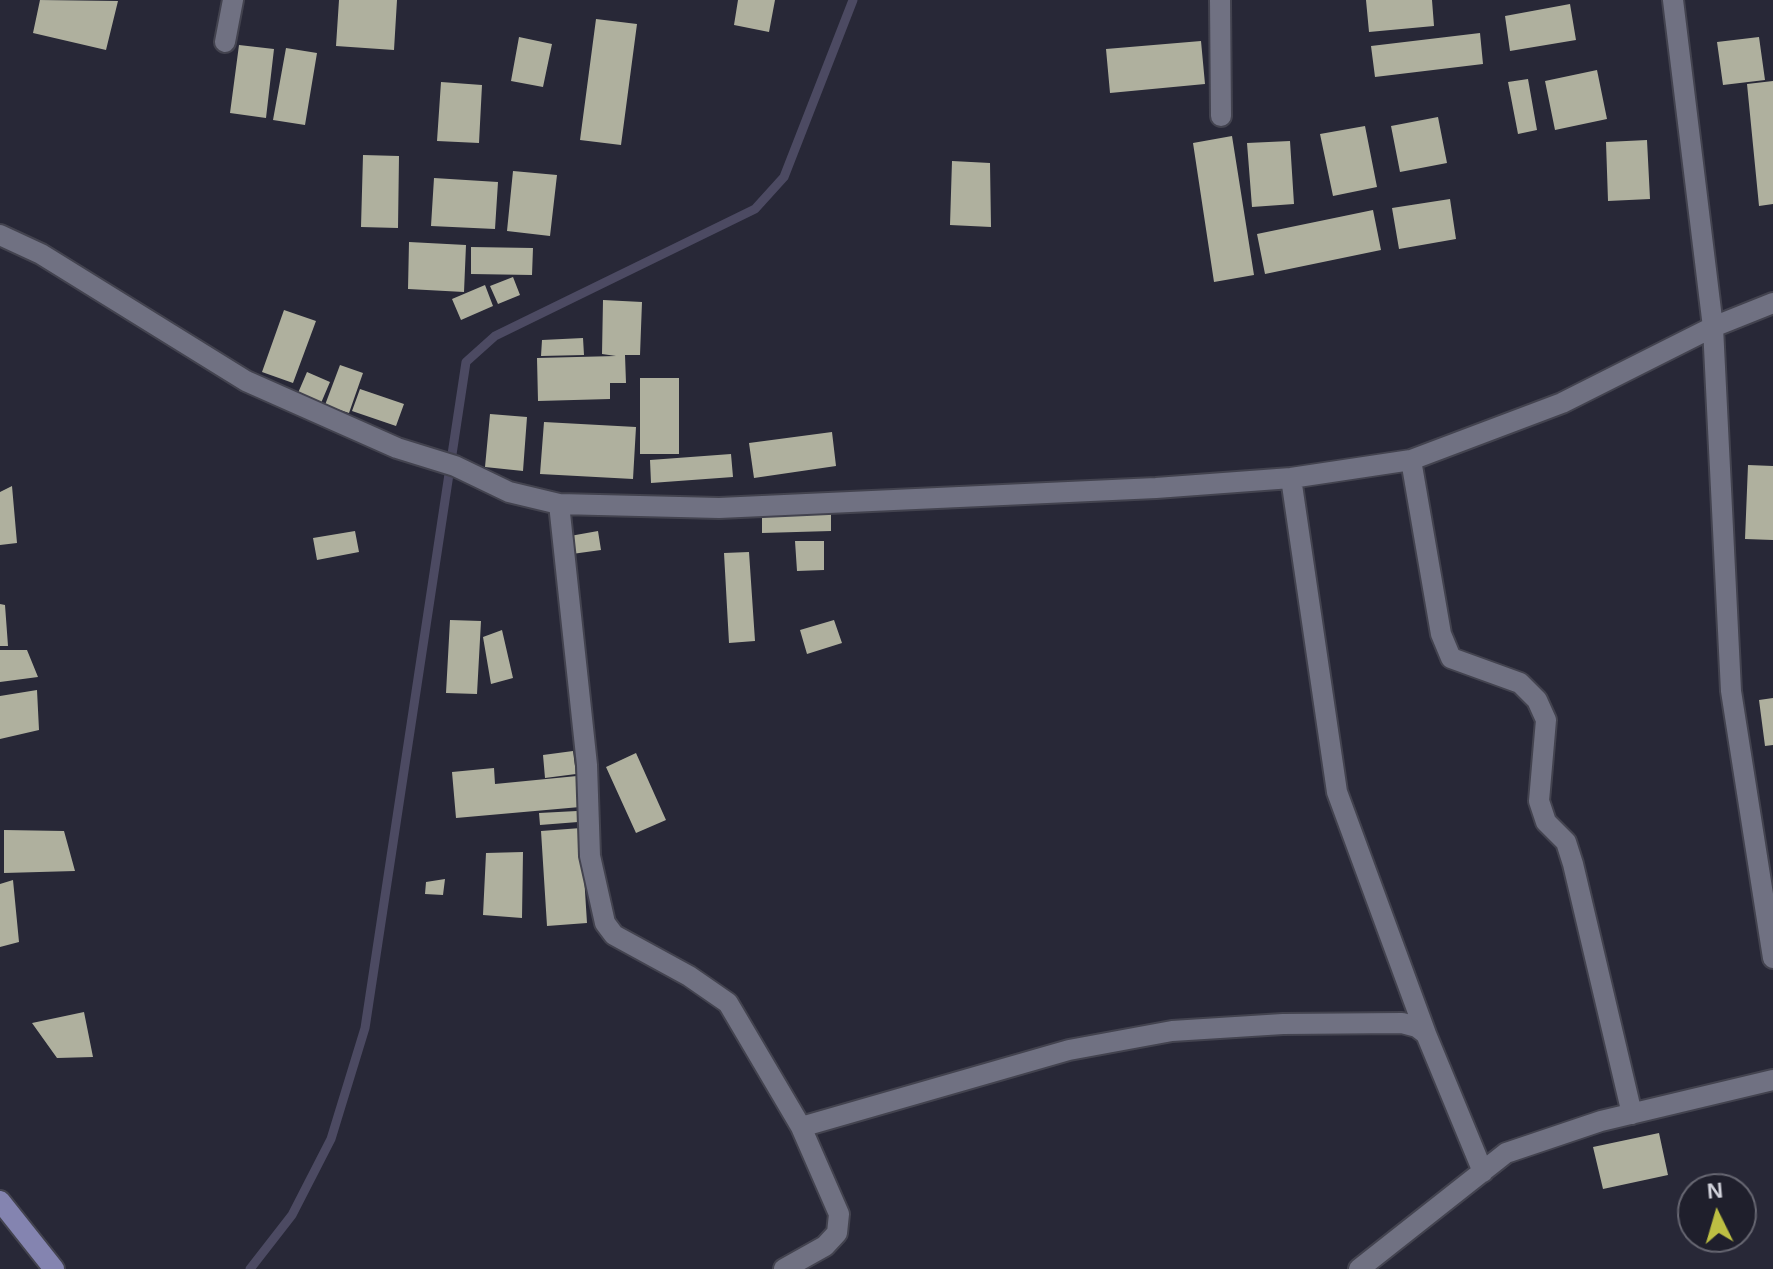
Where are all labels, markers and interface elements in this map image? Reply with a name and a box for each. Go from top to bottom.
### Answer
north arrow [1677,1173,1757,1253]
text: N [1706,1177,1724,1204]

